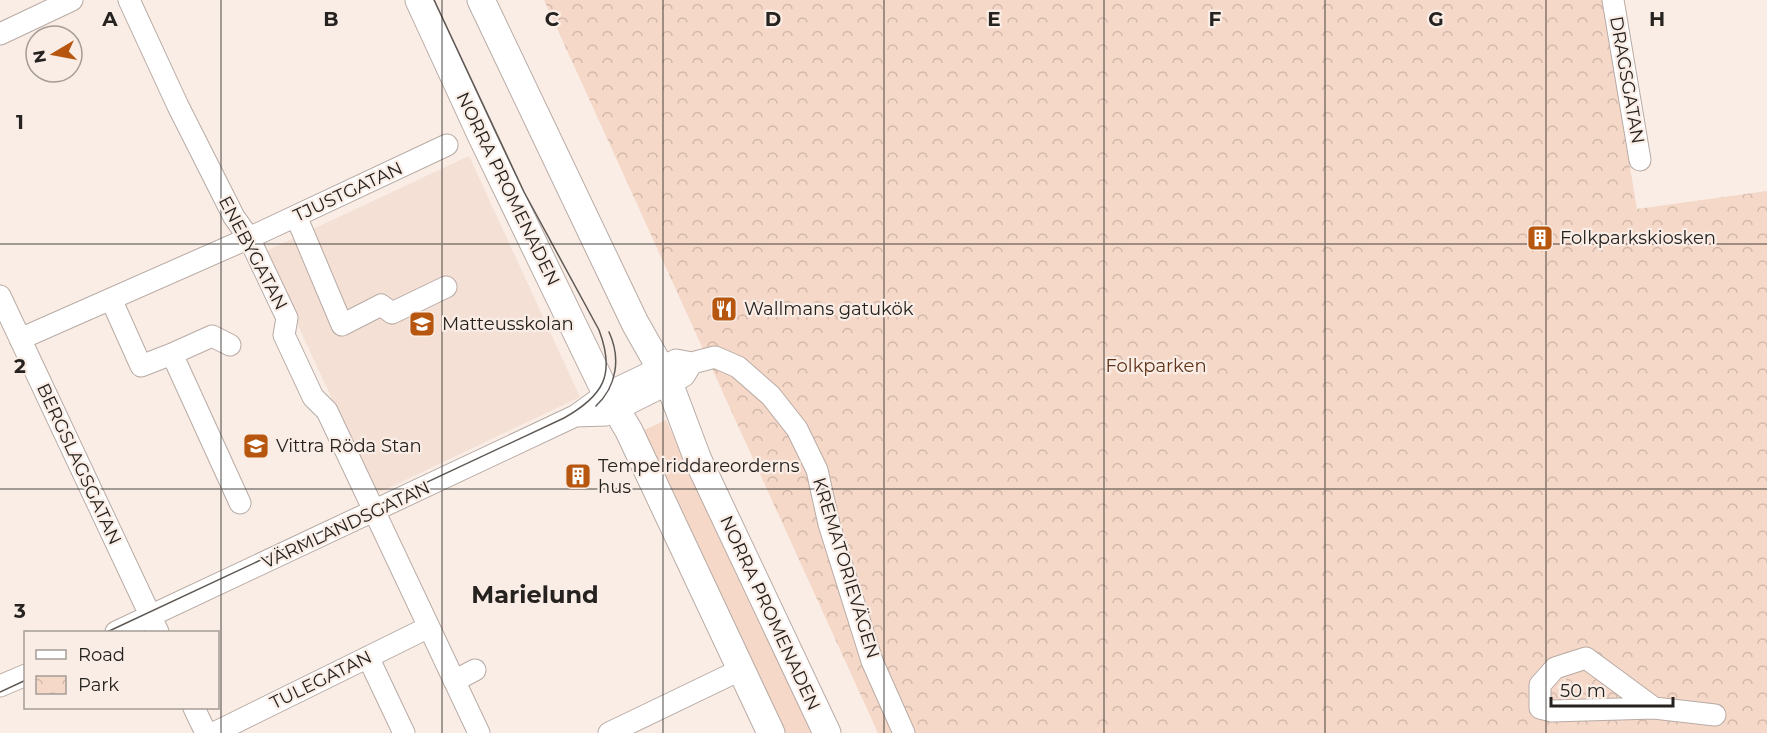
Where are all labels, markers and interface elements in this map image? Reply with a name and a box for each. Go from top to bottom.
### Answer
text: A [101,7,118,31]
text: B [323,7,339,31]
text: C [545,7,560,31]
text: D [765,7,781,31]
text: E [987,7,1001,31]
text: F [1209,7,1222,31]
text: G [1428,7,1444,31]
text: H [1649,7,1665,31]
street label: DRAGSGATAN [1605,15,1649,145]
north arrow [24,24,84,84]
text: N [29,48,50,65]
street label: NORRA PROMENADEN [452,89,564,289]
text: 1 [16,110,24,134]
street label: TJUSTGATAN [290,157,406,227]
street label: ENEBYGATAN [214,192,292,314]
building icon: Folkparkskiosken [1525,223,1555,253]
place label: Folkparkskiosken [1560,227,1716,249]
restaurant icon: Wallmans gatukök [709,294,739,324]
place label: Wallmans gatukök [744,298,914,320]
school or university icon: Matteusskolan [407,309,437,339]
place label: Matteusskolan [442,313,574,335]
text: 2 [14,354,26,378]
park label: Folkparken [1105,355,1207,377]
street label: BERGSLAGSGATAN [32,380,126,548]
school or university icon: Vittra Röda Stan [241,431,271,461]
place label: Vittra Röda Stan [276,435,422,457]
place label: Tempelriddareorderns hus [598,455,800,498]
building icon: Tempelriddareorderns hus [563,461,593,491]
street label: KREMATORIEVÄGEN [808,475,884,661]
street label: VÄRMLANDSGATAN [259,476,433,574]
street label: NORRA PROMENADEN [715,512,825,714]
district label: Marielund [471,580,599,609]
text: 3 [13,599,26,623]
legend [24,631,219,709]
text: Road [78,644,125,666]
street label: TULEGATAN [267,646,375,714]
scale bar [1551,670,1672,708]
text: Park [78,674,119,696]
text: 50 m [1560,680,1606,702]

